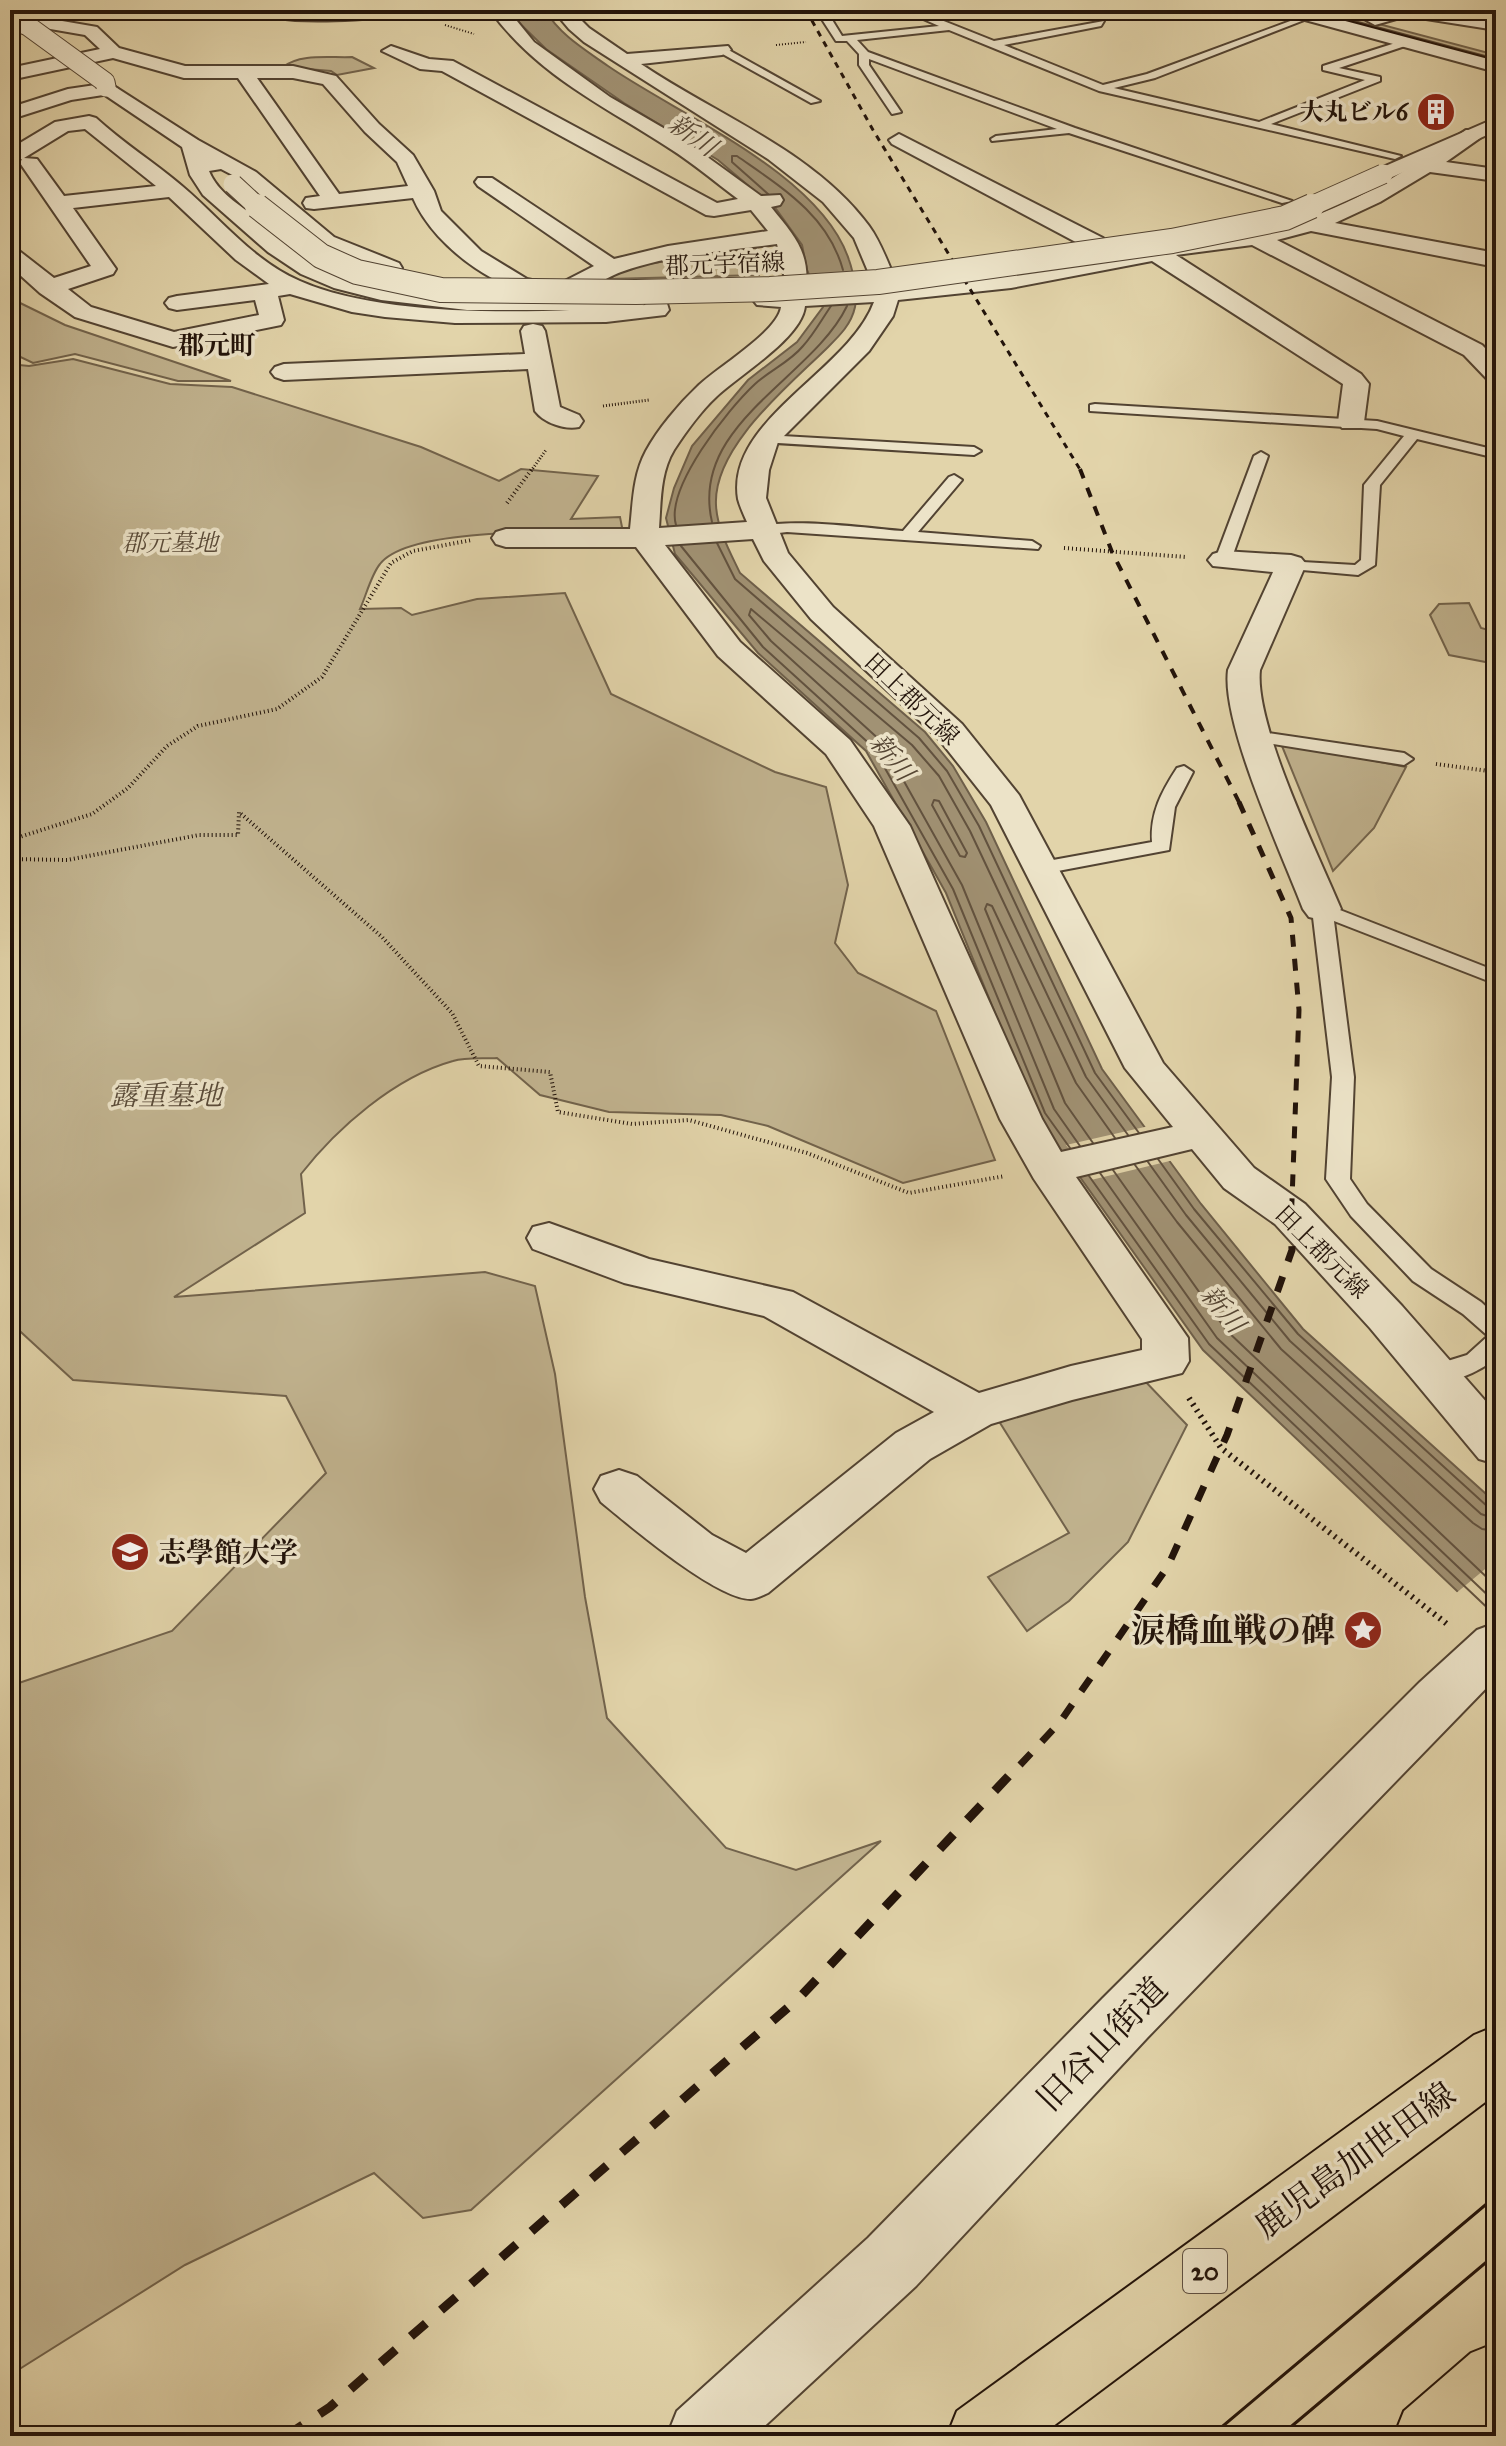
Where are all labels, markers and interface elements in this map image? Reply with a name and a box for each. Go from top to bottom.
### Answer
building icon: 大丸ビル6 [1415,91,1457,133]
place label: 大丸ビル6 [1300,97,1410,127]
water label: 新川 [663,107,726,165]
street label: 郡元宇宿線 [665,247,785,281]
district label: 郡元町 [178,329,256,361]
park label: 郡元墓地 [122,528,221,558]
street label: 田上郡元線 [858,647,966,751]
water label: 新川 [863,727,923,790]
park label: 露重墓地 [110,1078,225,1113]
street label: 田上郡元線 [1269,1199,1375,1305]
water label: 新川 [1194,1279,1254,1341]
school or university icon: 志學館大学 [109,1531,151,1573]
place label: 志學館大学 [158,1535,298,1570]
place icon: 涙橋血戦の碑 [1342,1609,1384,1651]
place label: 涙橋血戦の碑 [1131,1610,1335,1651]
street label: 旧谷山街道 [1028,1969,1176,2119]
street label: 鹿児島加世田線 [1247,2073,1463,2247]
road number: 20 [1183,2249,1227,2293]

